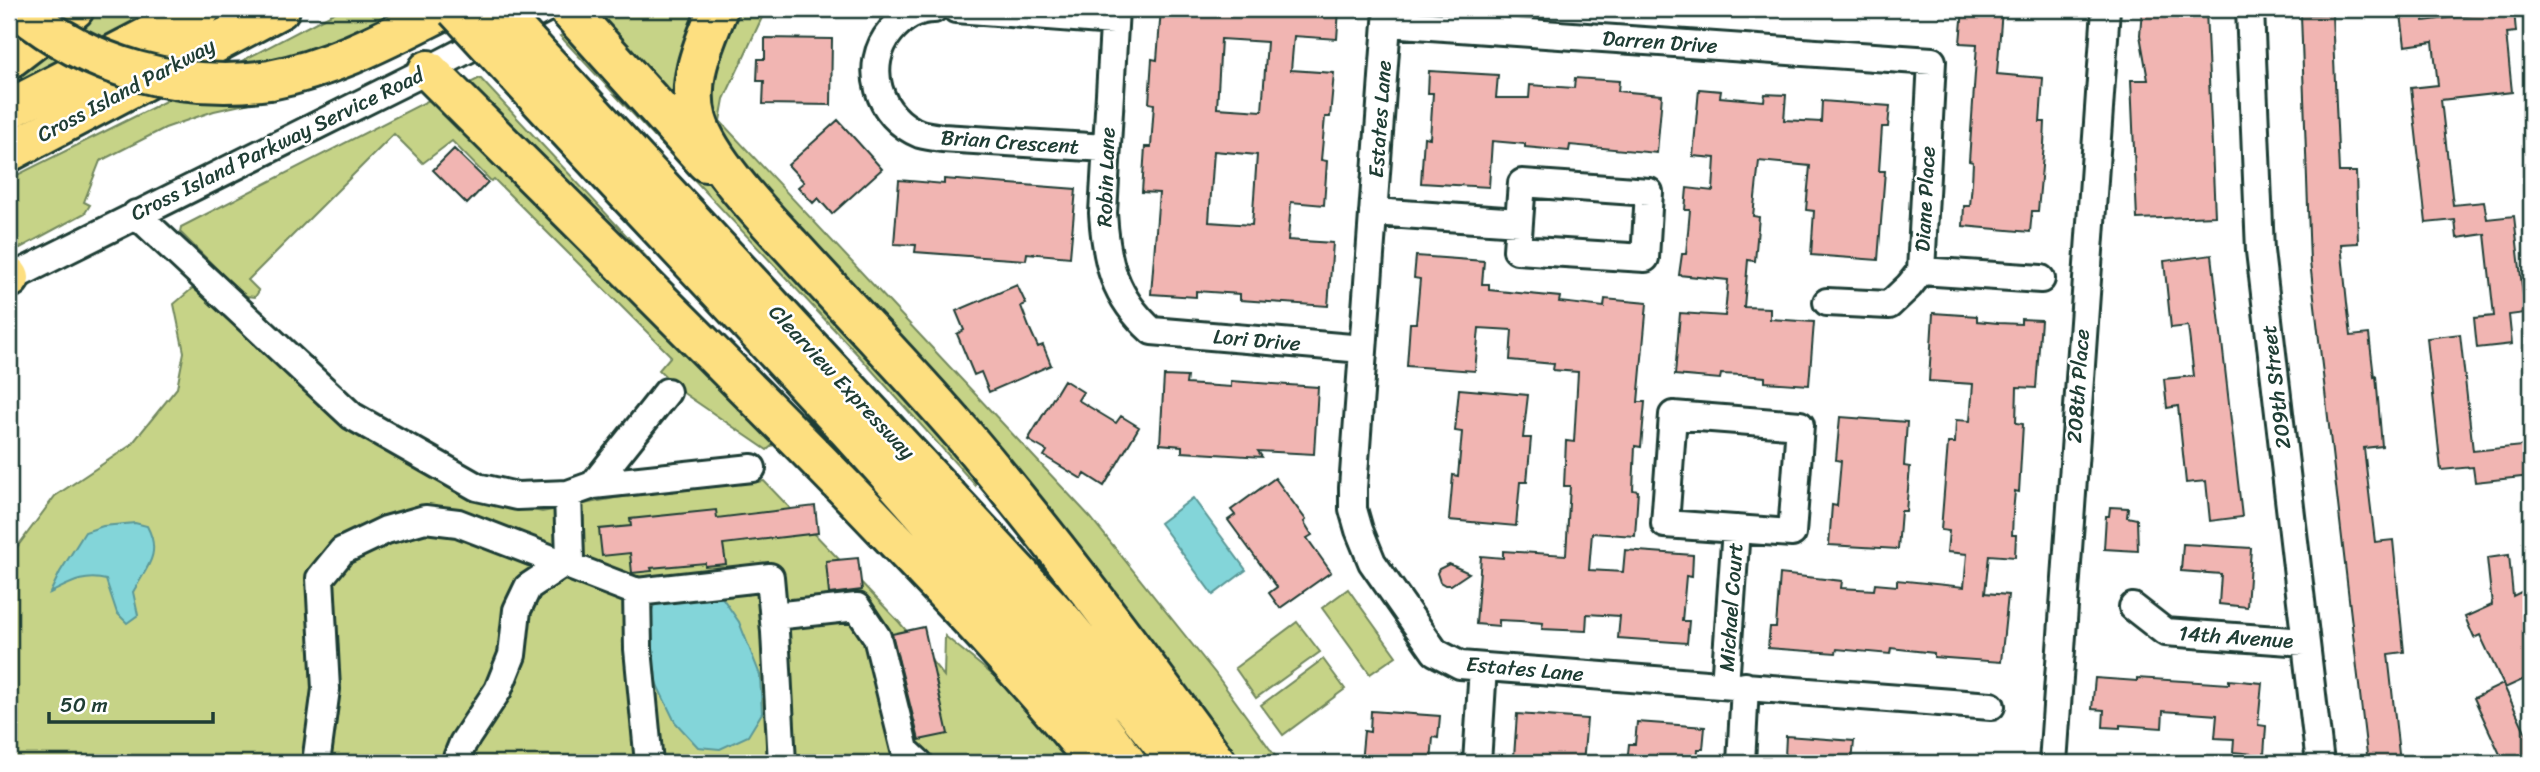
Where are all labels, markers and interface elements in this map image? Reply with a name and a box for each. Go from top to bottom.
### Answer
street label: Darren Drive [1601,19,1719,65]
street label: Cross Island Parkway [30,27,222,153]
street label: Cross Island Parkway Service Road [124,55,432,232]
street label: Estates Lane [1357,59,1403,179]
street label: Brian Crescent [940,118,1080,166]
street label: Robin Lane [1085,126,1127,228]
street label: Diane Place [1903,145,1947,253]
street label: Clearview Expressway [759,295,925,469]
street label: Lori Drive [1212,317,1303,363]
street label: 209th Street [2250,323,2302,451]
street label: 208th Place [2055,327,2101,444]
street label: Michael Court [1708,541,1754,673]
street label: 14th Avenue [2177,614,2295,660]
street label: Estates Lane [1465,645,1586,693]
scale bar [49,681,214,725]
text: 50 m [60,686,108,724]

